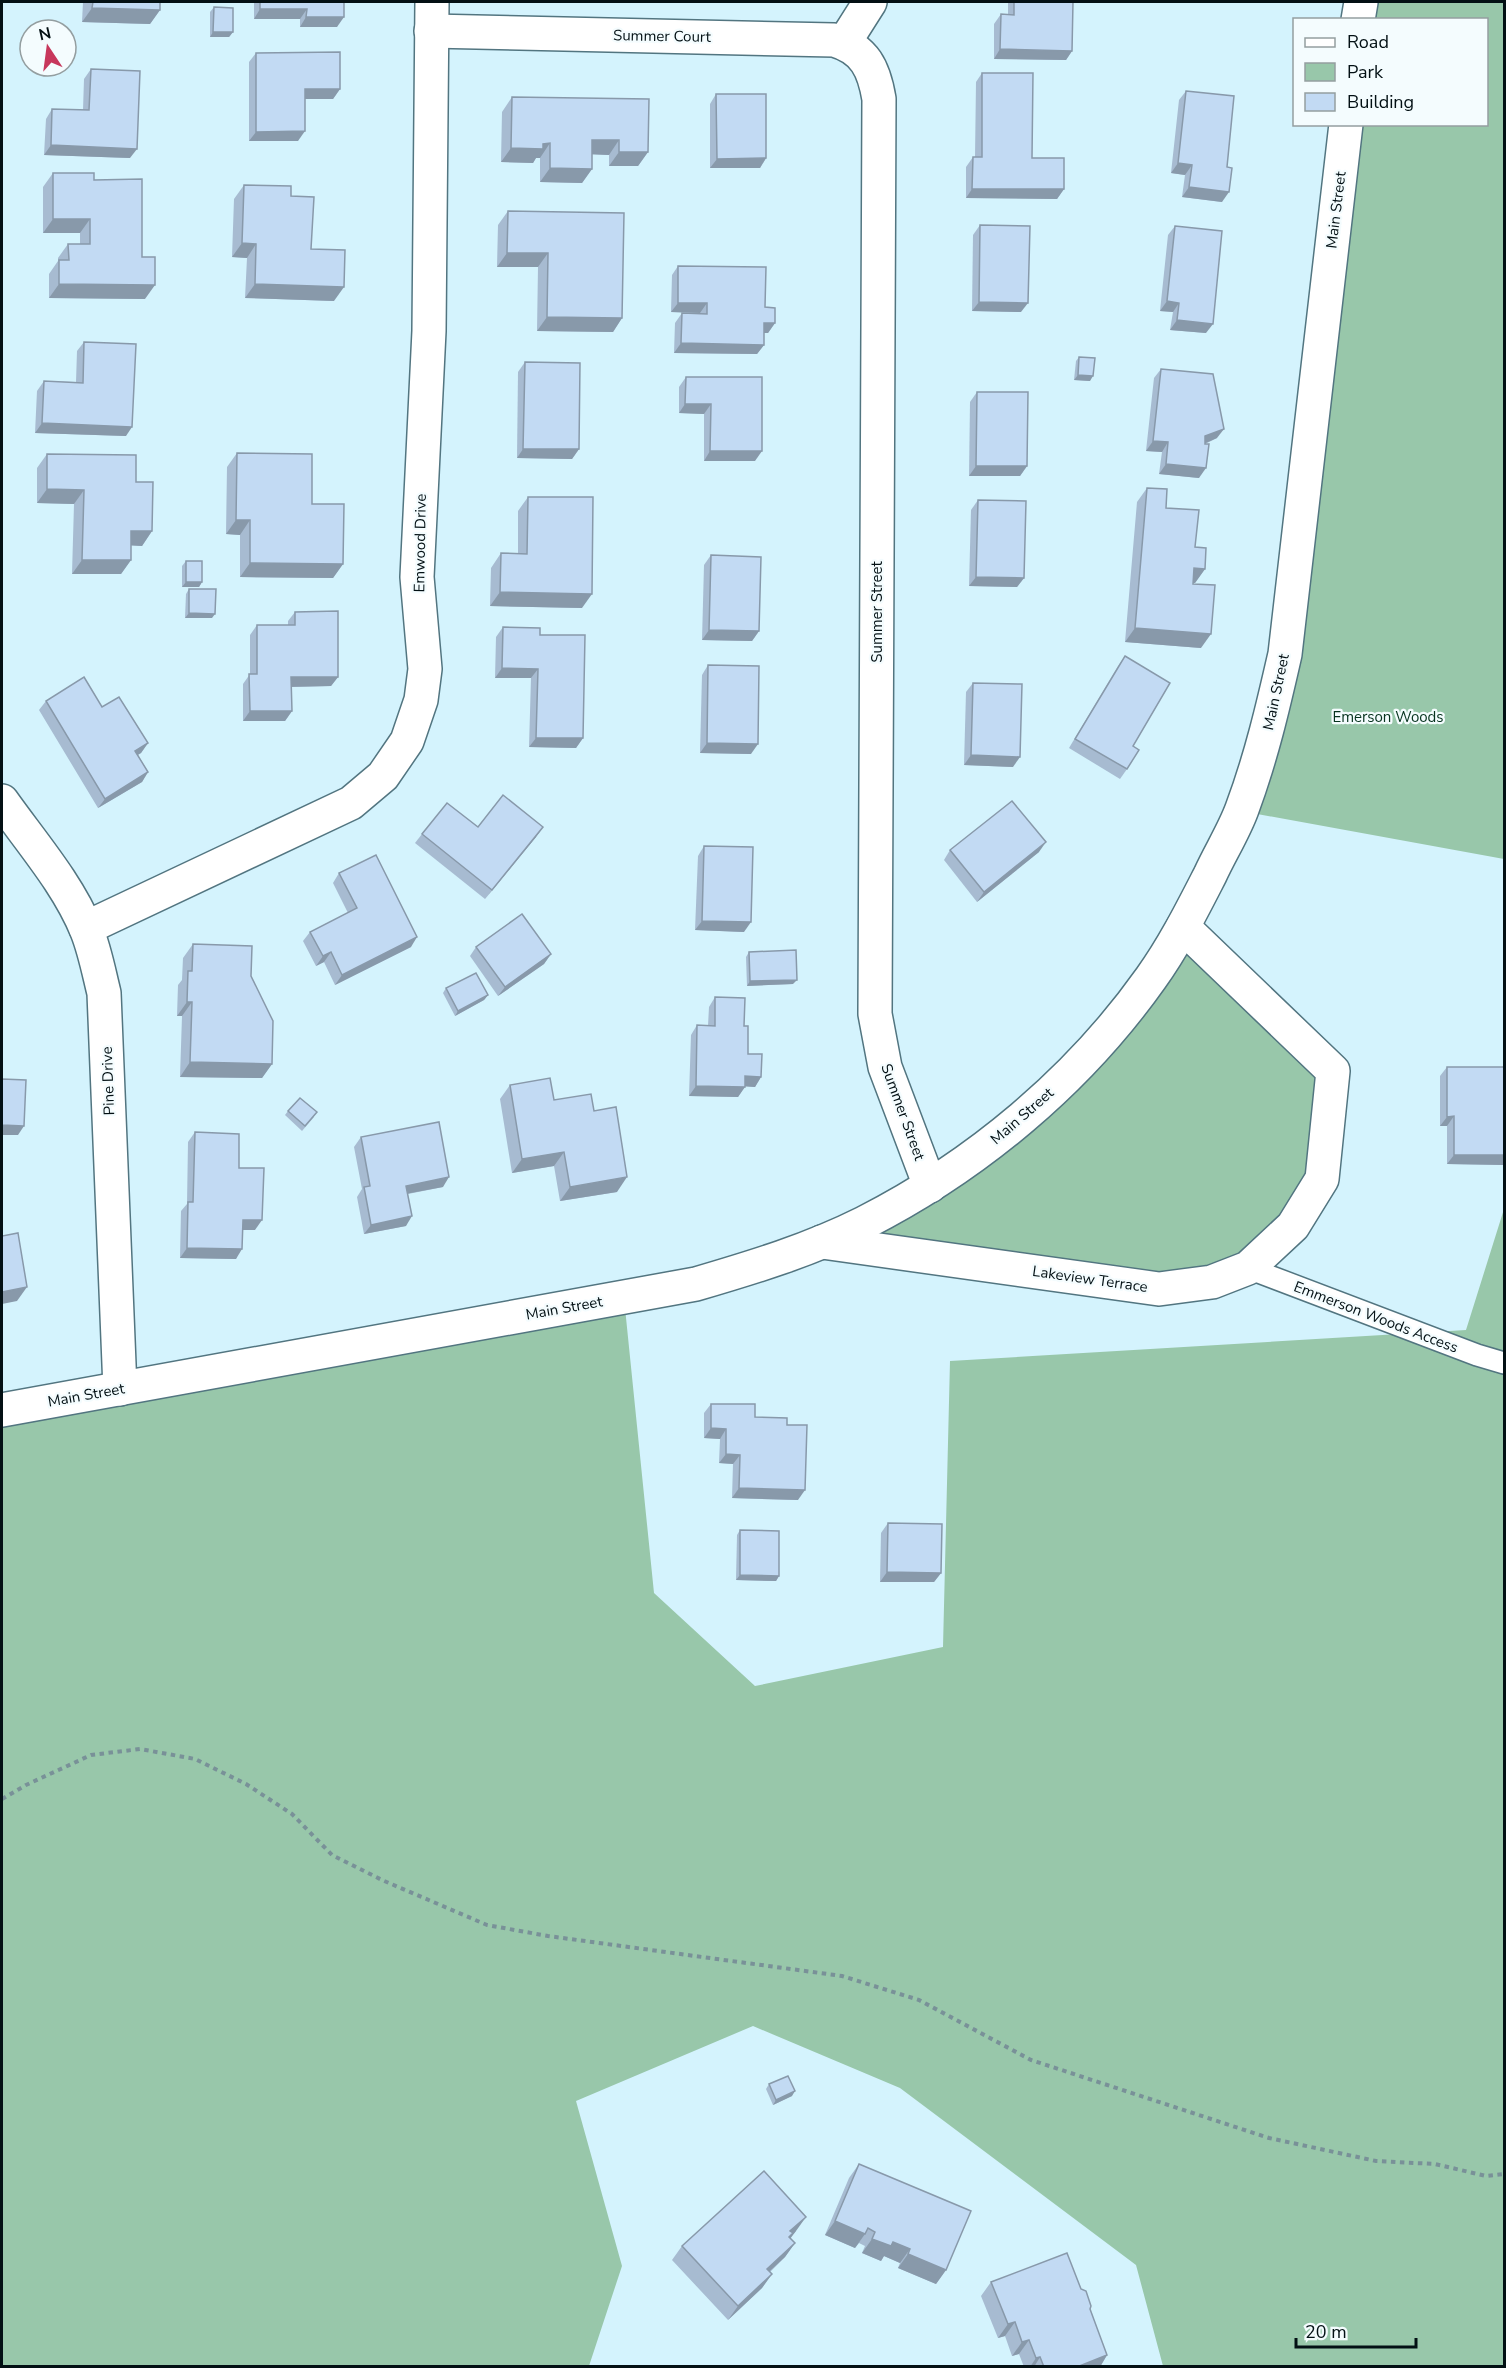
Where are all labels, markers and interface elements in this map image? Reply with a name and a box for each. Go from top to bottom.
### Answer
north arrow [18,18,78,78]
legend [1293,18,1488,126]
text: N [37,22,53,46]
street label: Summer Court [613,25,712,47]
text: Road [1347,30,1389,54]
text: Park [1347,60,1384,84]
text: Building [1347,90,1414,114]
street label: Main Street [1321,170,1351,250]
street label: Emwood Drive [409,493,431,593]
street label: Summer Street [867,561,887,663]
street label: Main Street [1258,651,1294,732]
park label: Emerson Woods [1332,707,1444,727]
street label: Pine Drive [97,1046,119,1116]
street label: Summer Street [876,1061,930,1164]
street label: Main Street [986,1083,1058,1149]
street label: Lakeview Terrace [1031,1261,1149,1297]
street label: Emmerson Woods Access [1291,1276,1461,1358]
street label: Main Street [524,1291,605,1325]
street label: Main Street [46,1378,127,1412]
scale bar [1296,2311,1416,2349]
text: 20 m [1305,2320,1347,2344]

